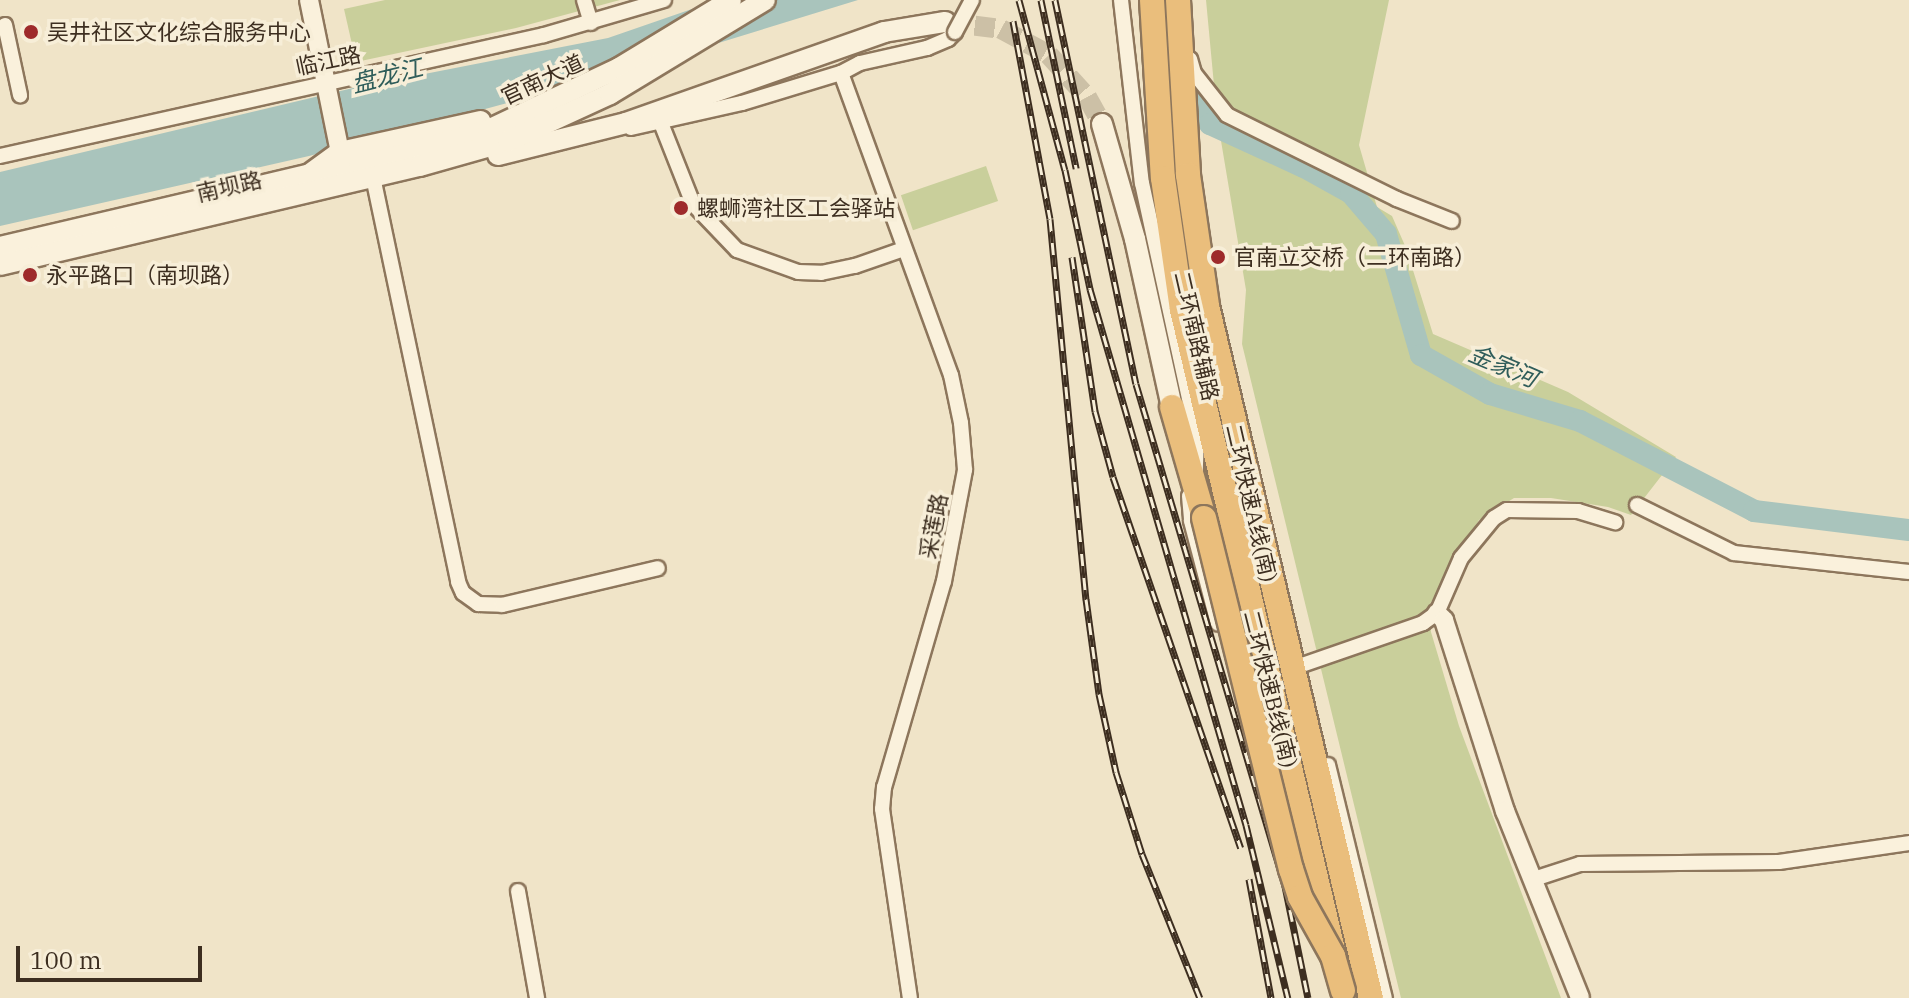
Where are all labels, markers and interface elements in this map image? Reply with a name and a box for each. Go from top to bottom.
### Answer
place label: 吴井社区文化综合服务中心 [47,19,311,45]
marker: 吴井社区文化综合服务中心 [22,23,40,41]
street label: 临江路 [293,40,363,80]
street label: 官南大道 [497,48,587,110]
water label: 盘龙江 [349,53,425,99]
street label: 南坝路 [194,166,264,206]
place label: 螺蛳湾社区工会驿站 [697,195,895,221]
marker: 螺蛳湾社区工会驿站 [672,199,690,217]
place label: 官南立交桥（二环南路） [1234,244,1476,270]
marker: 官南立交桥（二环南路） [1209,248,1227,266]
place label: 永平路口（南坝路） [46,262,244,288]
marker: 永平路口（南坝路） [21,266,39,284]
street label: 二环南路辅路 [1169,269,1225,403]
water label: 金家河 [1464,339,1542,393]
street label: 二环快速A线(南) [1221,421,1283,585]
street label: 采莲路 [914,491,952,561]
street label: 二环快速B线(南) [1239,608,1303,770]
scale bar [20,930,206,980]
text: 100 m [30,944,102,976]

